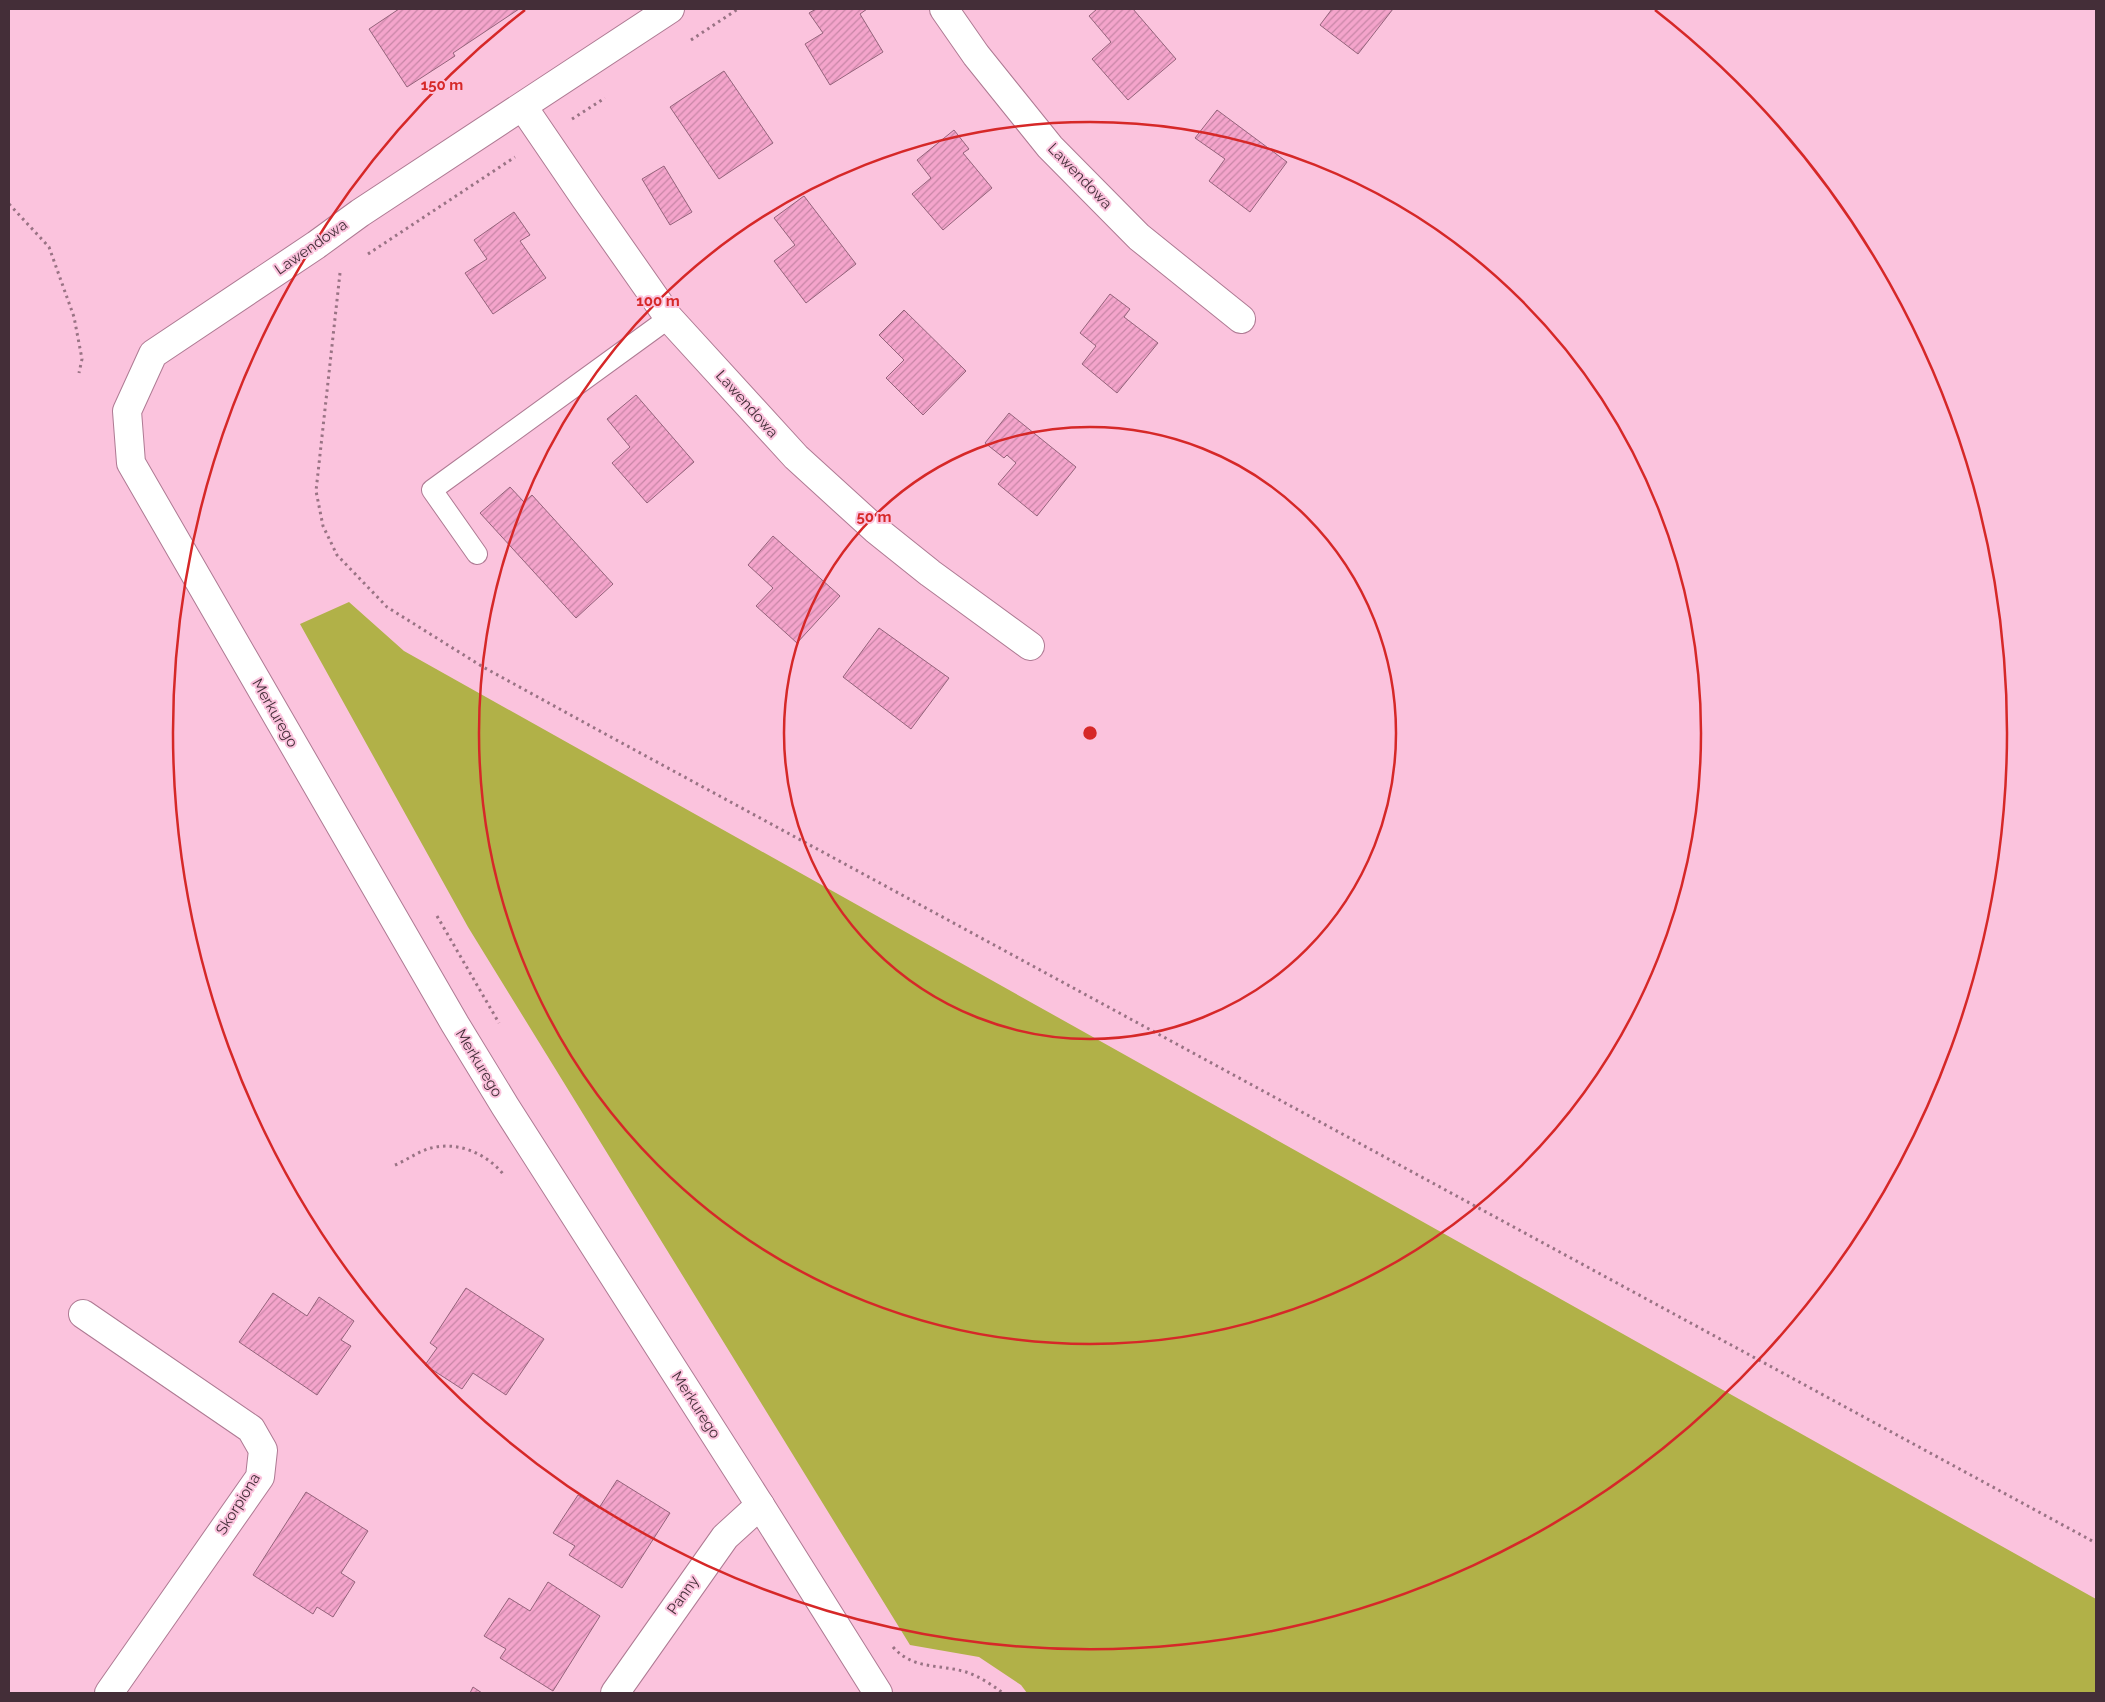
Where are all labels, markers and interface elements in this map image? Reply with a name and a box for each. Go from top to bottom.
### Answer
text: 150 m [421,76,463,94]
street label: Lawendowa [1044,139,1116,213]
street label: Lawendowa [271,215,351,279]
text: 100 m [636,292,680,310]
street label: Lawendowa [712,367,782,441]
text: 50 m [856,508,892,526]
street label: Merkurego [248,676,302,750]
centre of rings [1081,724,1099,742]
street label: Merkurego [452,1026,506,1100]
street label: Merkurego [668,1368,724,1442]
street label: Skorpiona [212,1470,264,1538]
street label: Panny [663,1572,703,1618]

